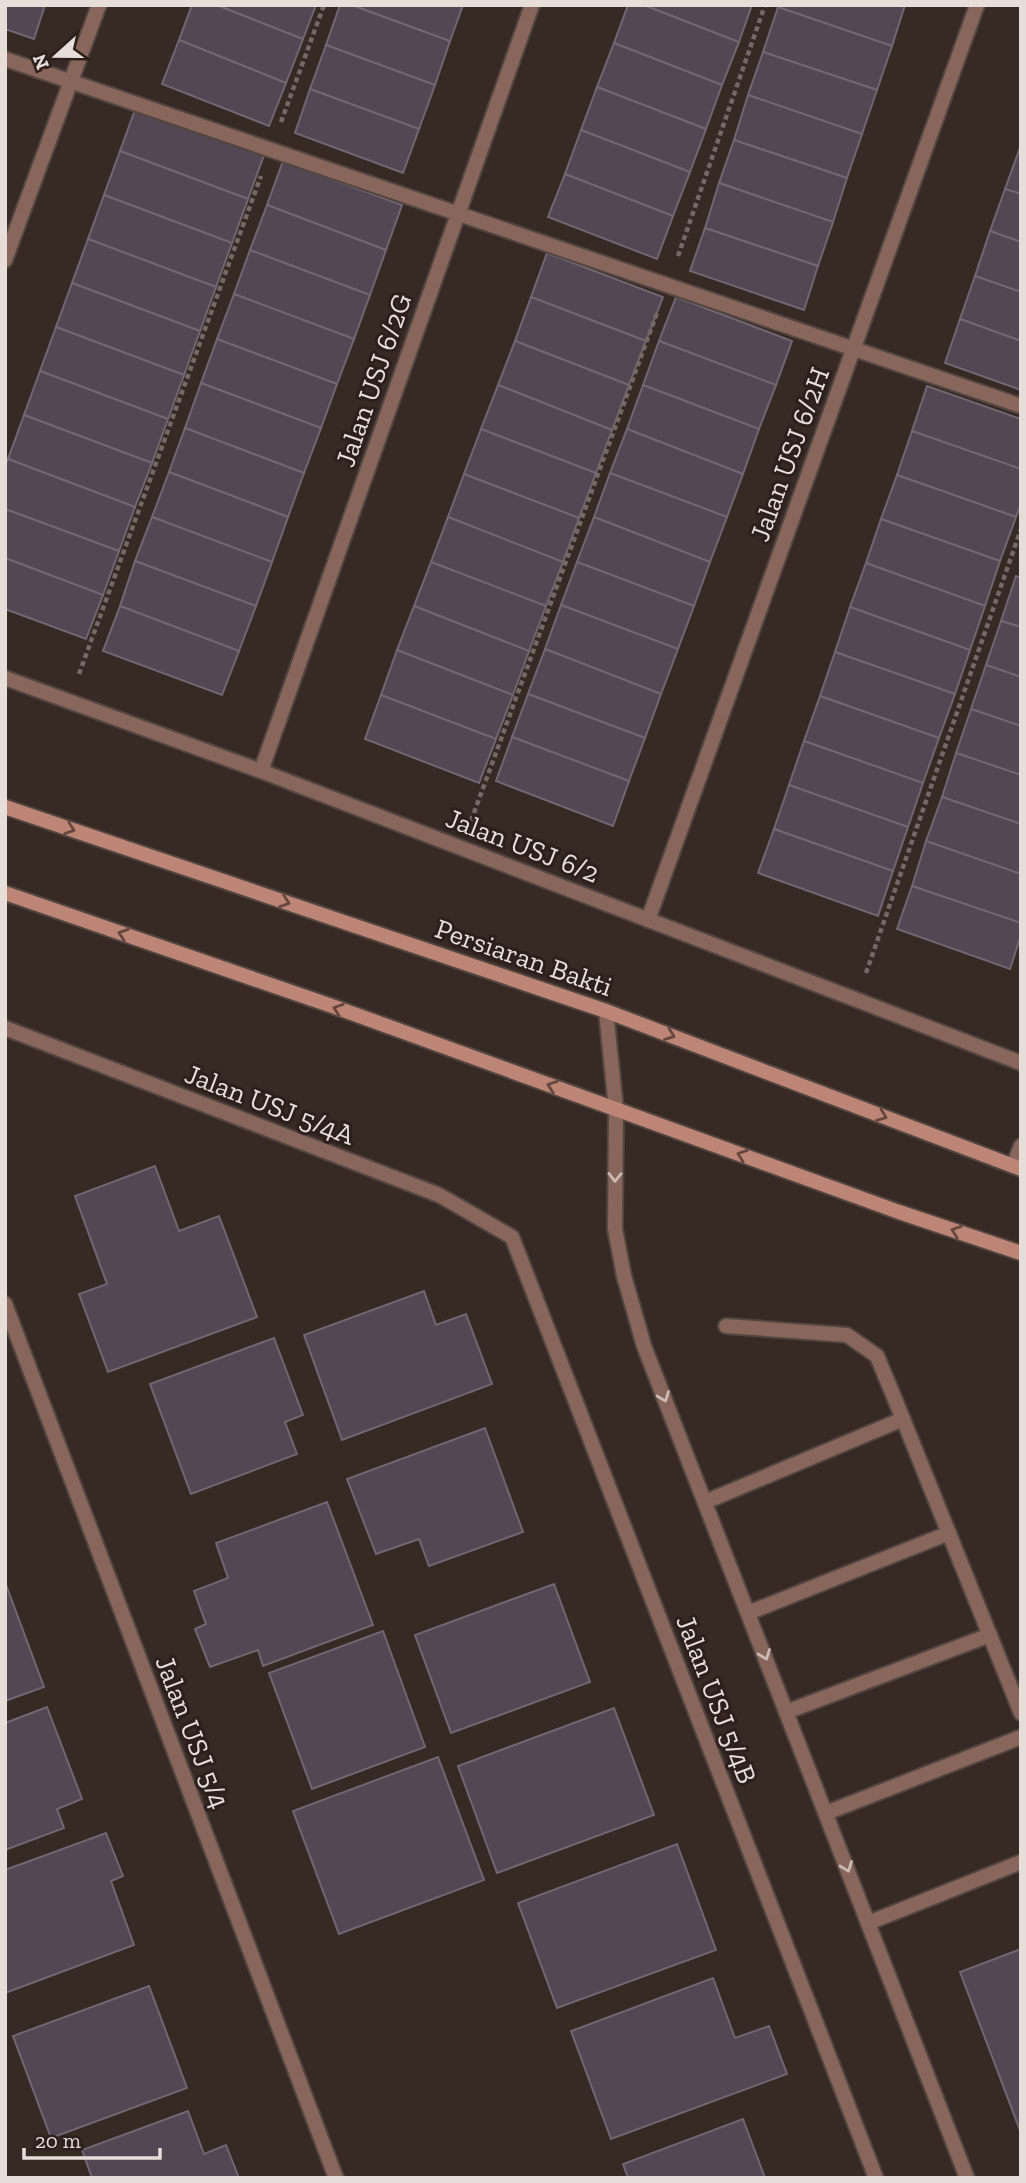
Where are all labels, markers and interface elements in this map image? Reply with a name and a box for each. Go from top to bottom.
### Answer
north arrow [21,21,91,91]
text: N [27,51,54,73]
street label: Jalan USJ 6/2G [328,289,419,471]
street label: Jalan USJ 6/2H [743,363,836,546]
street label: Jalan USJ 6/2 [441,801,604,890]
one-way arrow [63,821,75,835]
one-way arrow [279,894,291,908]
street label: Persiaran Bakti [431,912,617,1003]
one-way arrow [118,928,130,942]
one-way arrow [333,1003,345,1017]
one-way arrow [663,1027,675,1041]
street label: Jalan USJ 5/4A [180,1057,360,1152]
one-way arrow [547,1080,559,1094]
one-way arrow [876,1108,888,1122]
one-way arrow [736,1149,748,1163]
one-way arrow [608,1172,623,1183]
one-way arrow [950,1225,963,1239]
one-way arrow [656,1391,670,1403]
street label: Jalan USJ 5/4B [669,1610,764,1788]
one-way arrow [756,1649,770,1661]
street label: Jalan USJ 5/4 [148,1651,237,1813]
one-way arrow [838,1861,852,1873]
scale bar [24,2116,161,2160]
text: 20 m [35,2128,81,2153]

